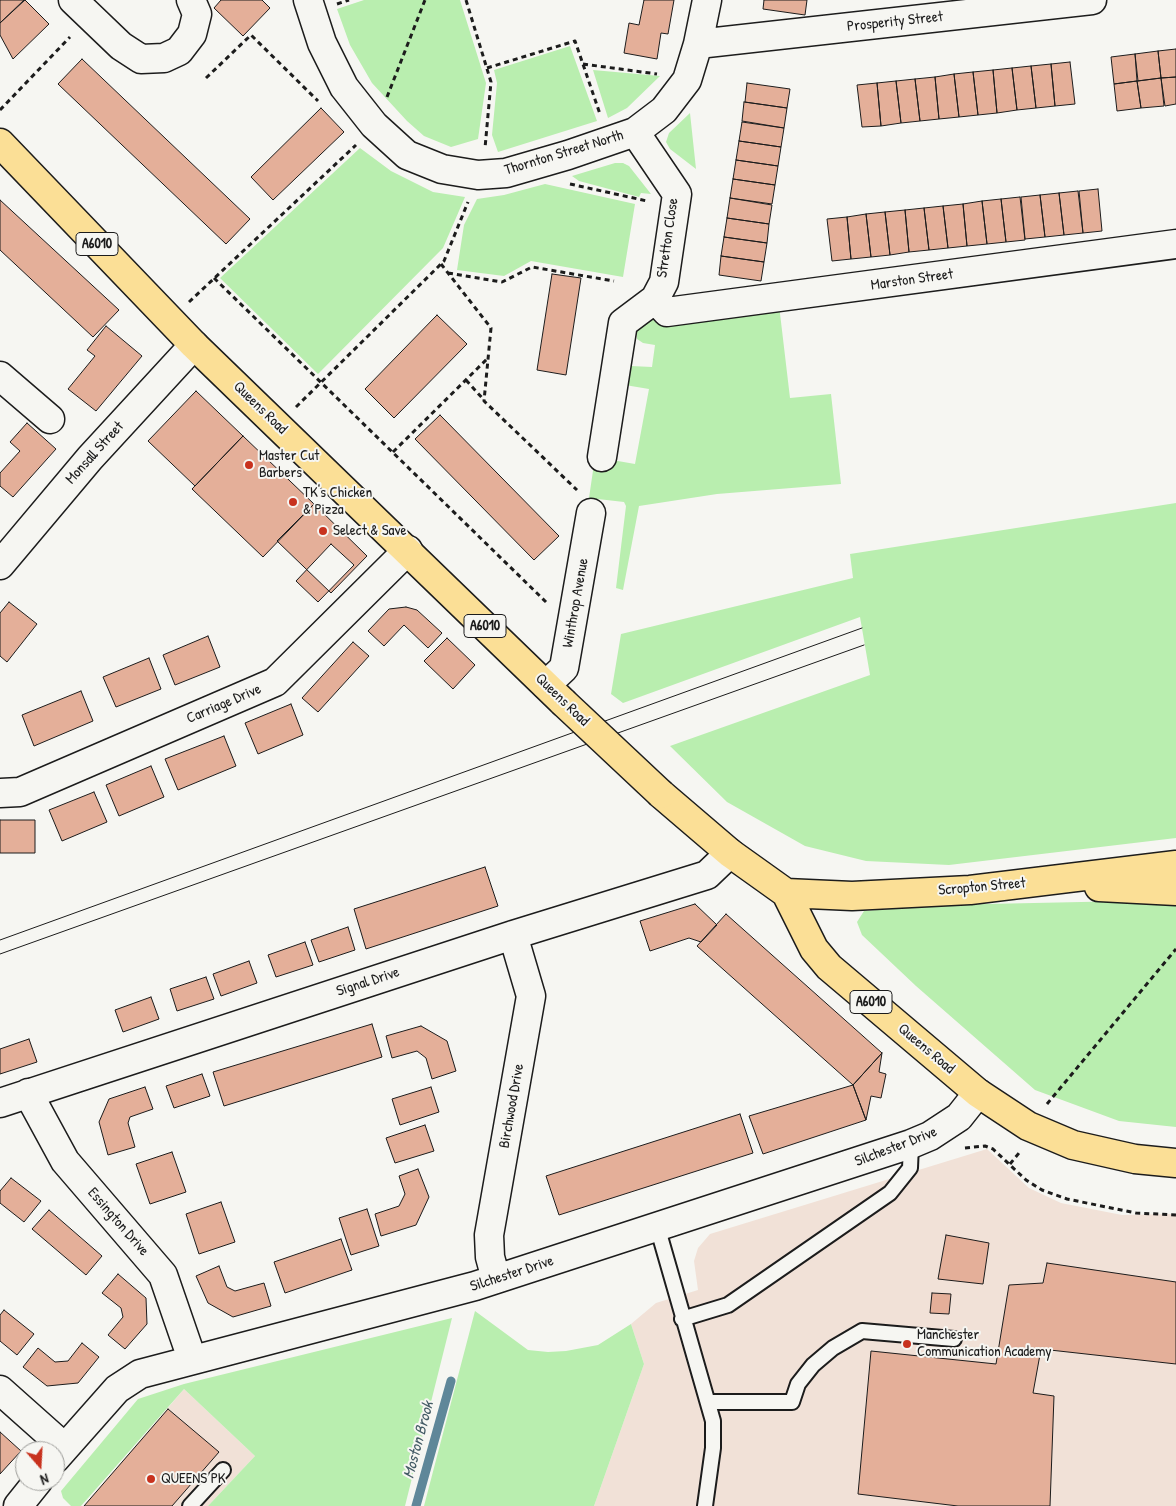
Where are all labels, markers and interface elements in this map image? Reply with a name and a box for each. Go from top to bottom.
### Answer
street label: Prosperity Street [846,8,944,36]
street label: Thornton Street North [503,126,625,180]
street label: Stretton Close [653,197,683,279]
road number: A6010 [76,232,118,255]
street label: Marston Street [870,265,954,295]
street label: Queens Road [229,378,291,438]
street label: Monsall Street [62,418,128,488]
place label: Master Cut Barbers [259,447,319,482]
marker: Master Cut Barbers [243,459,255,471]
place label: TK's Chicken & Pizza [303,484,372,519]
marker: TK's Chicken & Pizza [287,496,299,508]
place label: Select & Save [333,522,406,540]
marker: Select & Save [317,525,329,537]
street label: Winthrop Avenue [559,557,593,649]
road number: A6010 [464,614,506,638]
street label: Queens Road [531,670,593,730]
street label: Carriage Drive [184,680,264,728]
street label: Scropton Street [938,874,1026,900]
street label: Signal Drive [334,963,402,1001]
road number: A6010 [850,990,892,1014]
street label: Queens Road [894,1020,958,1078]
street label: Birchwood Drive [496,1062,528,1150]
street label: Silchester Drive [852,1123,940,1171]
street label: Essington Drive [83,1184,153,1260]
street label: Silchester Drive [468,1252,556,1296]
place label: Manchester Communication Academy [917,1326,1052,1361]
marker: Manchester Communication Academy [901,1338,913,1350]
water label: Moston Brook [400,1399,438,1481]
north arrow [15,1441,65,1491]
text: N [38,1470,51,1490]
place label: QUEENS PK [161,1470,226,1488]
marker: QUEENS PK [145,1473,157,1485]

